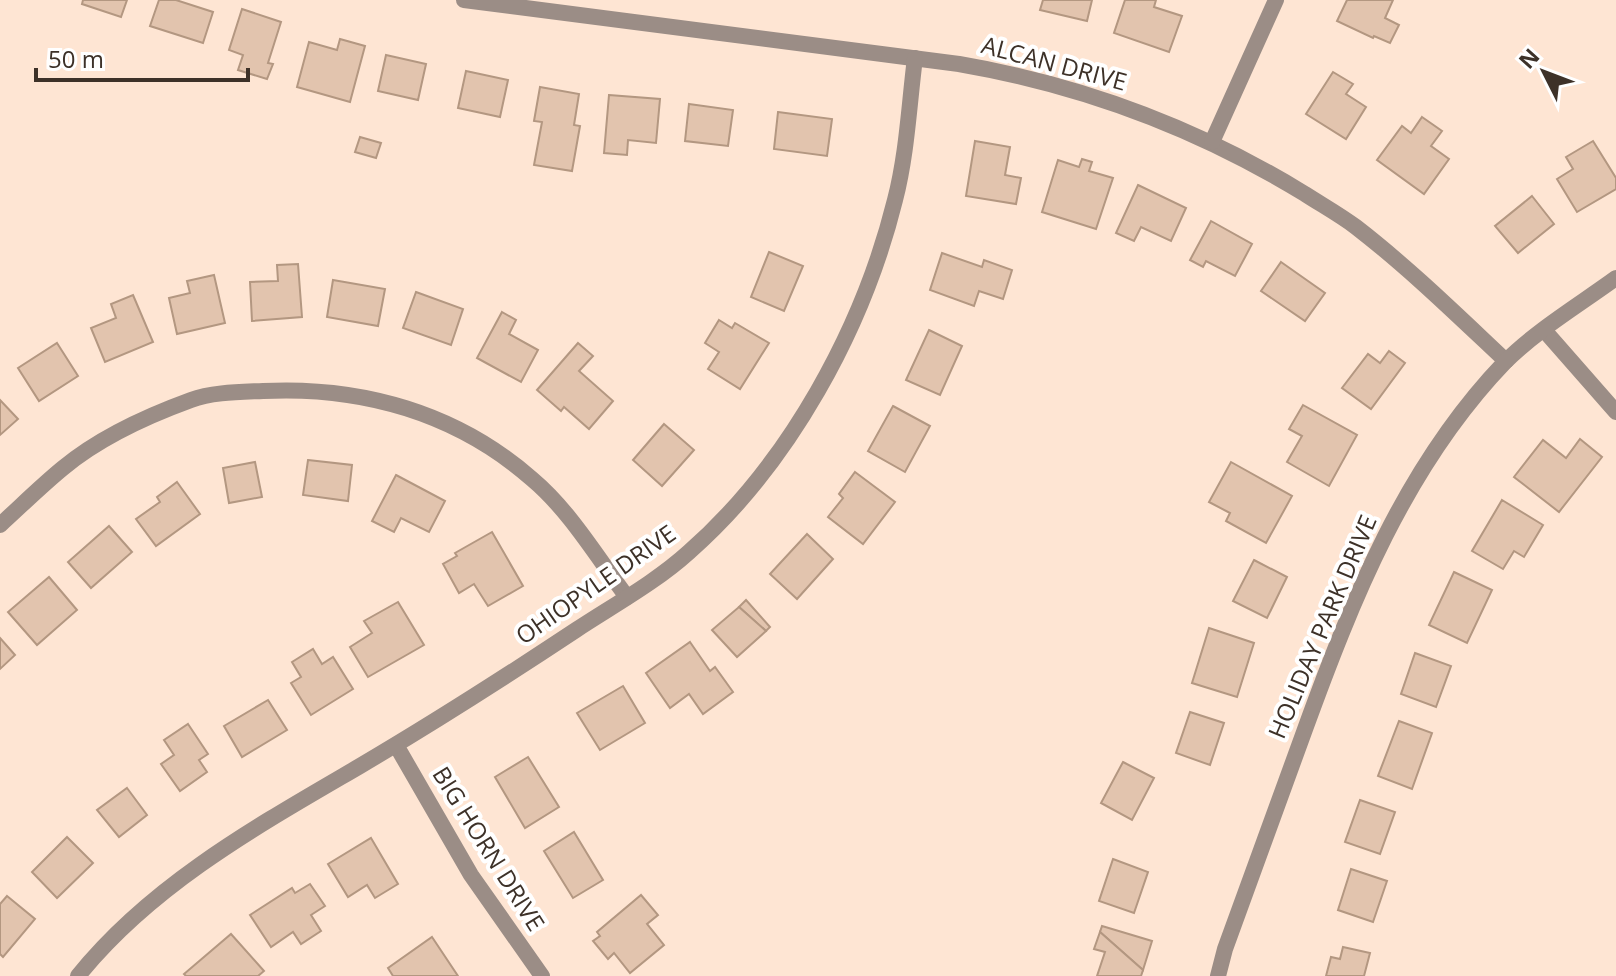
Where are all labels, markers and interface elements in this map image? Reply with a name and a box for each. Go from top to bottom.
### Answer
street label: ALCAN DRIVE [978,27,1131,98]
scale bar [36,32,248,82]
north arrow [1504,32,1584,112]
text: N [1511,41,1546,75]
text: 50 m [48,42,104,75]
street label: HOLIDAY PARK DRIVE [1260,510,1384,743]
street label: OHIOPYLE DRIVE [509,516,682,651]
street label: BIG HORN DRIVE [425,760,553,937]

